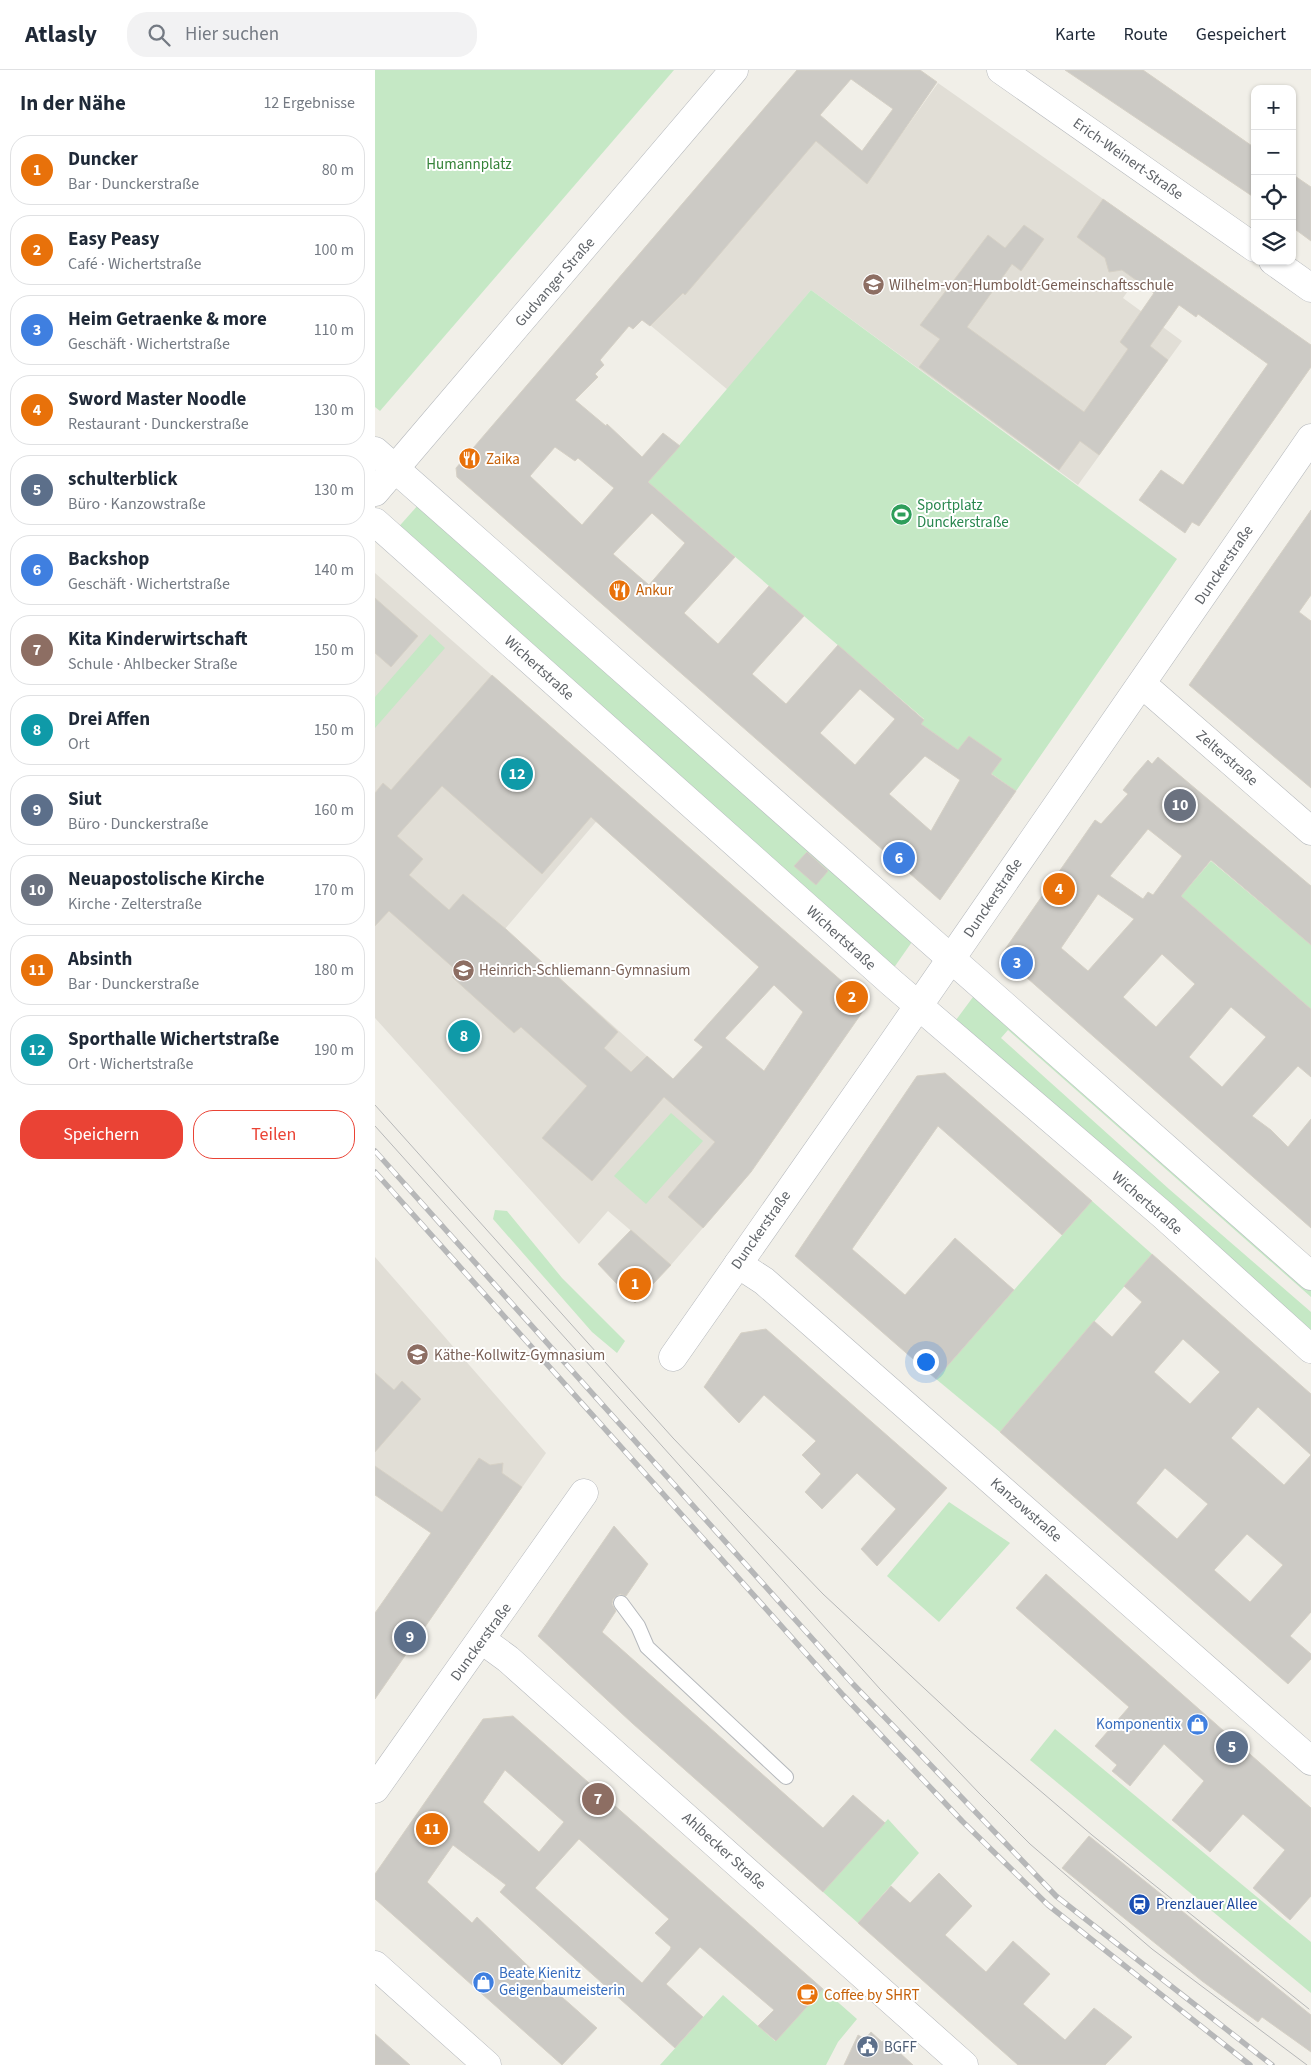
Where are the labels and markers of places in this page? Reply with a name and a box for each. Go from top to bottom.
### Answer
school or university icon: Wilhelm-von-Humboldt-Gemeinschaftsschule [861,273,885,297]
place label: Wilhelm-von-Humboldt-Gemeinschaftsschule [889,275,1174,296]
restaurant icon: Zaika [458,447,482,471]
place label: Zaika [486,449,520,470]
place label: Sportplatz Dunckerstraße [917,495,1009,533]
sports icon: Sportplatz Dunckerstraße [889,502,913,526]
restaurant icon: Ankur [608,578,632,602]
place label: Ankur [636,580,674,601]
pin: 12 [501,755,533,793]
pin: 10 [1164,786,1196,824]
pin: 6 [883,839,915,877]
pin: 4 [1043,870,1075,908]
pin: 3 [1001,944,1033,982]
school or university icon: Heinrich-Schliemann-Gymnasium [451,958,475,982]
place label: Heinrich-Schliemann-Gymnasium [479,960,690,981]
pin: 2 [836,978,868,1016]
pin: 8 [448,1017,480,1055]
pin: 1 [619,1265,651,1303]
school or university icon: Käthe-Kollwitz-Gymnasium [406,1343,430,1367]
place label: Käthe-Kollwitz-Gymnasium [434,1345,605,1366]
pin: 9 [394,1618,426,1656]
shop icon: Komponentix [1185,1712,1209,1736]
place label: Komponentix [1096,1714,1181,1735]
pin: 5 [1216,1728,1248,1766]
pin: 7 [582,1780,614,1818]
pin: 11 [416,1810,448,1848]
station icon: Prenzlauer Allee [1128,1892,1152,1916]
place label: Prenzlauer Allee [1156,1894,1257,1915]
place label: Beate Kienitz Geigenbaumeisterin [499,1963,625,2001]
shop icon: Beate Kienitz Geigenbaumeisterin [471,1970,495,1994]
cafe icon: Coffee by SHRT [796,1983,820,2007]
place label: Coffee by SHRT [824,1985,919,2006]
public building icon: BGFF [856,2035,880,2059]
place label: BGFF [884,2037,917,2058]

